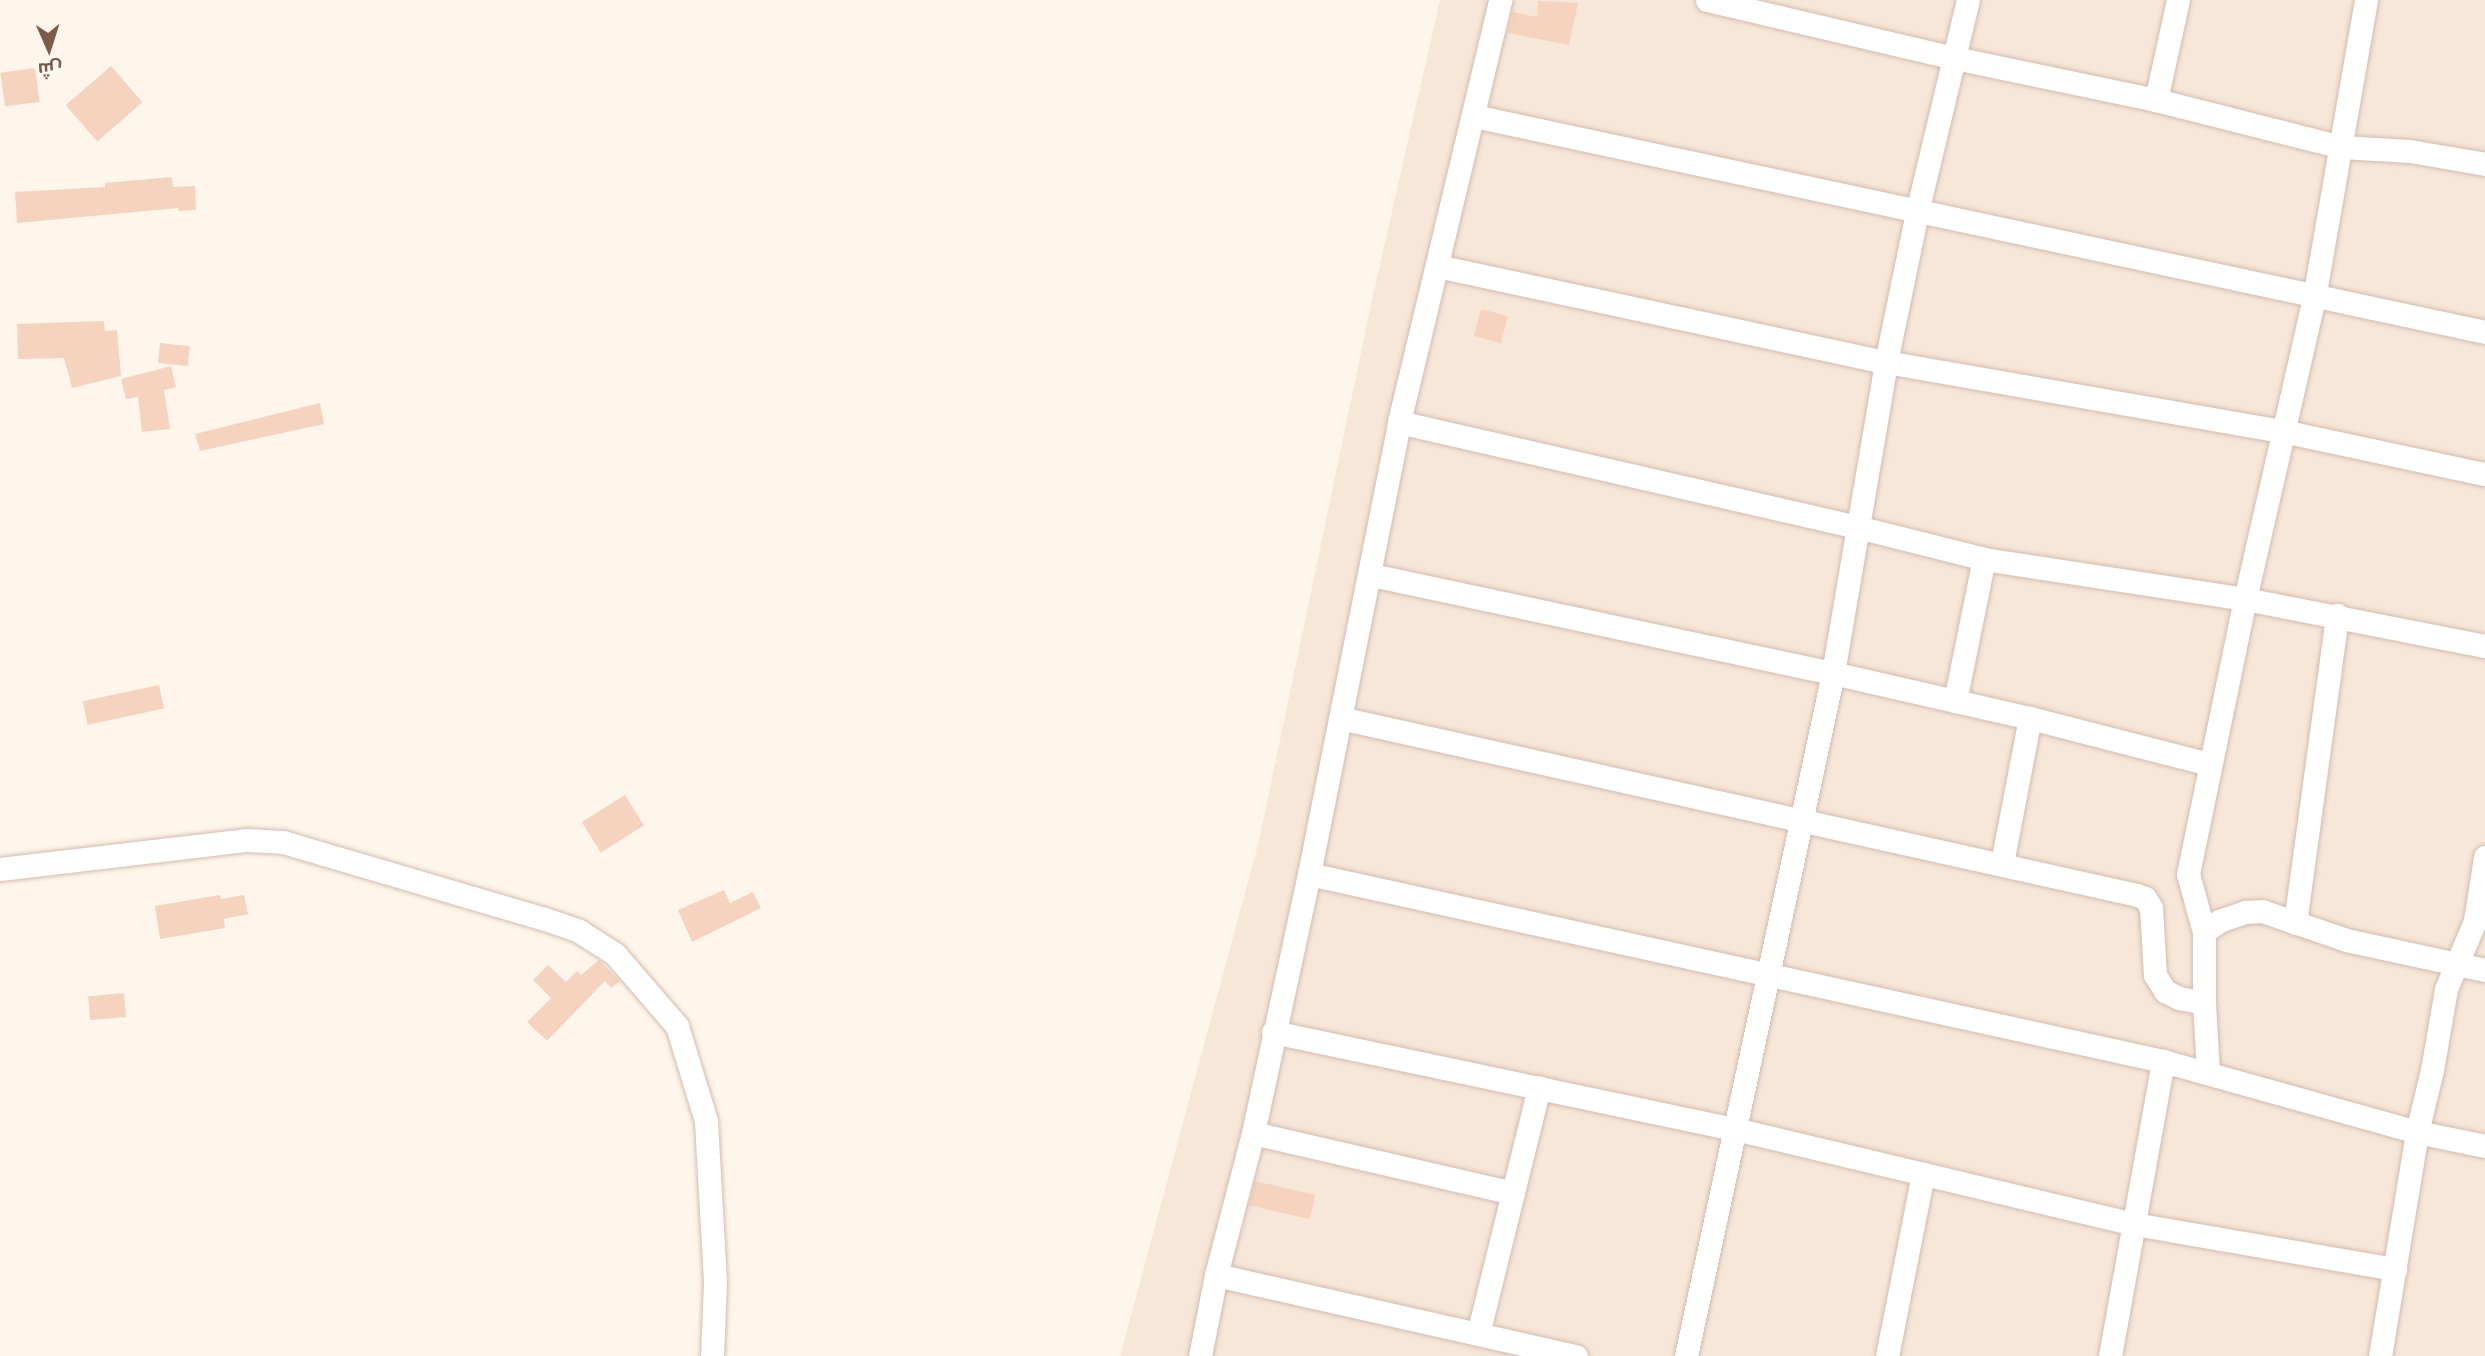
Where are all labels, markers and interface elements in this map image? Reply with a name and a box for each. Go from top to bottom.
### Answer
north arrow [14,14,84,84]
text: ش [37,58,63,82]

